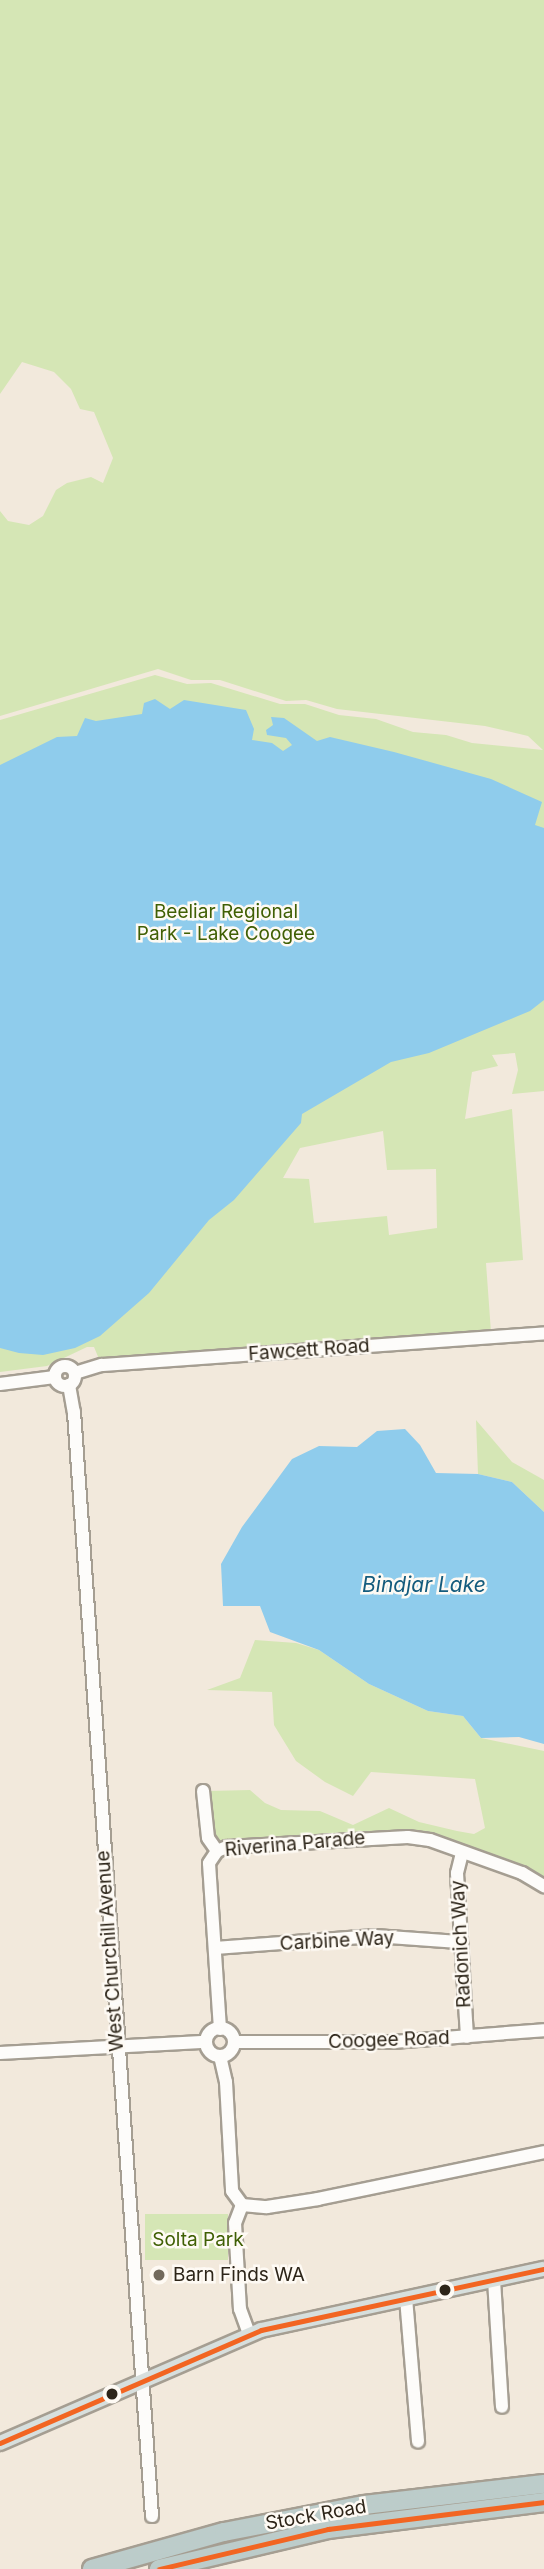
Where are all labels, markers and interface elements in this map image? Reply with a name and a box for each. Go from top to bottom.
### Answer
park label: Beeliar Regional Park - Lake Coogee [137,901,315,945]
street label: Fawcett Road [248,1334,370,1366]
water label: Bindjar Lake [362,1572,486,1598]
street label: Riverina Parade [224,1827,366,1861]
street label: West Churchill Avenue [92,1850,128,2052]
street label: Radonich Way [446,1880,476,2008]
street label: Carbine Way [279,1927,395,1955]
street label: Coogee Road [328,2026,450,2054]
park label: Solta Park [152,2229,244,2251]
place label: Barn Finds WA [173,2264,305,2286]
marker: Barn Finds WA [151,2267,167,2283]
unlabelled marker [438,2283,452,2297]
unlabelled marker [105,2387,119,2401]
street label: Stock Road [264,2495,368,2535]

